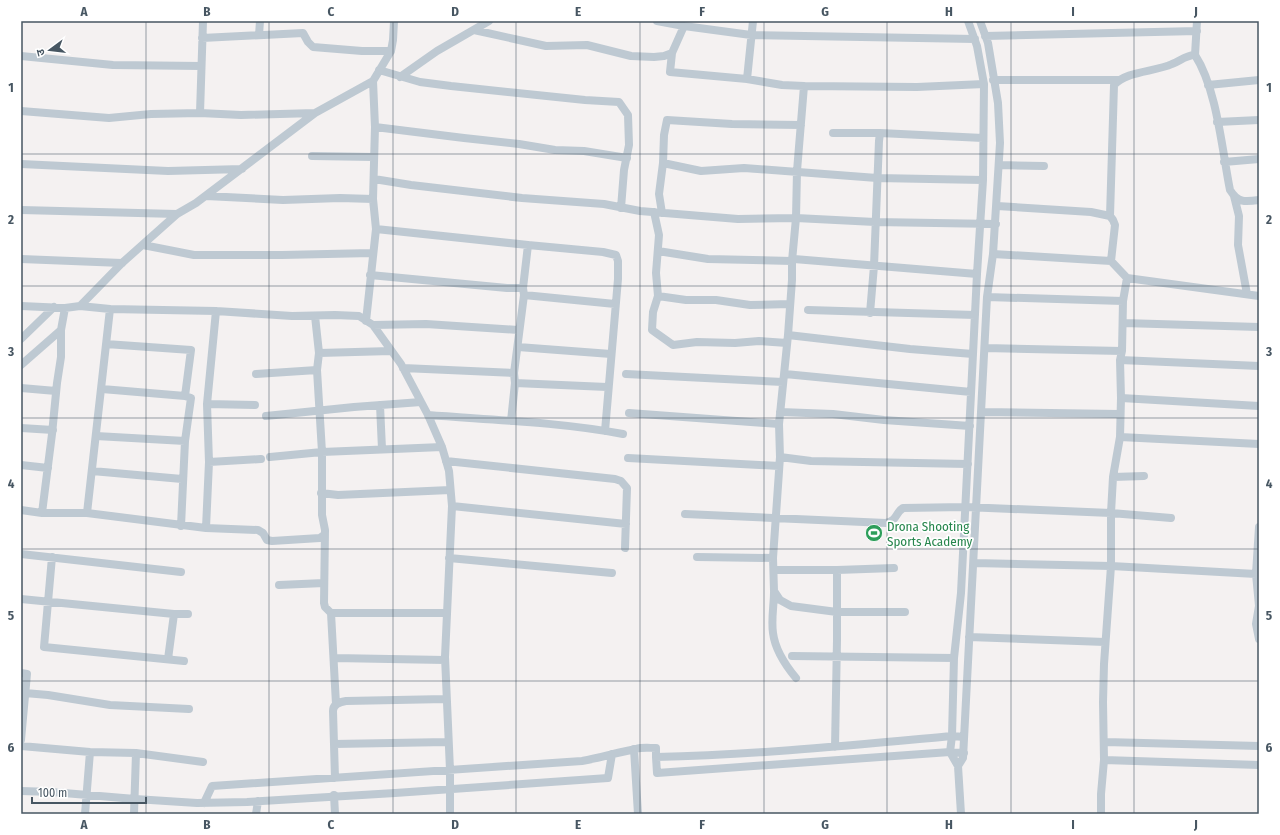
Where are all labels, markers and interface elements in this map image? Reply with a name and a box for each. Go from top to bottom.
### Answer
text: A [79,4,88,19]
text: B [203,4,211,19]
text: C [328,4,335,19]
text: D [451,4,459,19]
text: E [575,4,581,19]
text: F [699,4,705,19]
text: G [821,4,829,19]
text: H [945,4,953,19]
text: I [1071,4,1075,19]
text: J [1193,4,1198,19]
north arrow [30,30,70,70]
text: उ [34,47,48,57]
text: 1 [8,80,14,95]
text: 1 [1266,80,1272,95]
text: 2 [7,212,14,227]
text: 2 [1265,212,1272,227]
text: 3 [7,344,14,359]
text: 3 [1265,344,1272,359]
text: 4 [8,476,15,491]
text: 4 [1266,476,1273,491]
place label: Drona Shooting Sports Academy [887,519,973,549]
sports icon: Drona Shooting Sports Academy [864,523,884,543]
text: 5 [8,608,14,623]
text: 5 [1266,608,1272,623]
text: 6 [8,740,15,755]
text: 6 [1266,740,1273,755]
scale bar [32,779,146,805]
text: 100 m [38,786,67,800]
text: A [79,817,88,832]
text: B [203,817,211,832]
text: C [328,817,335,832]
text: D [451,817,459,832]
text: E [575,817,581,832]
text: F [699,817,705,832]
text: G [821,817,829,832]
text: H [945,817,953,832]
text: I [1071,817,1075,832]
text: J [1193,817,1198,832]

